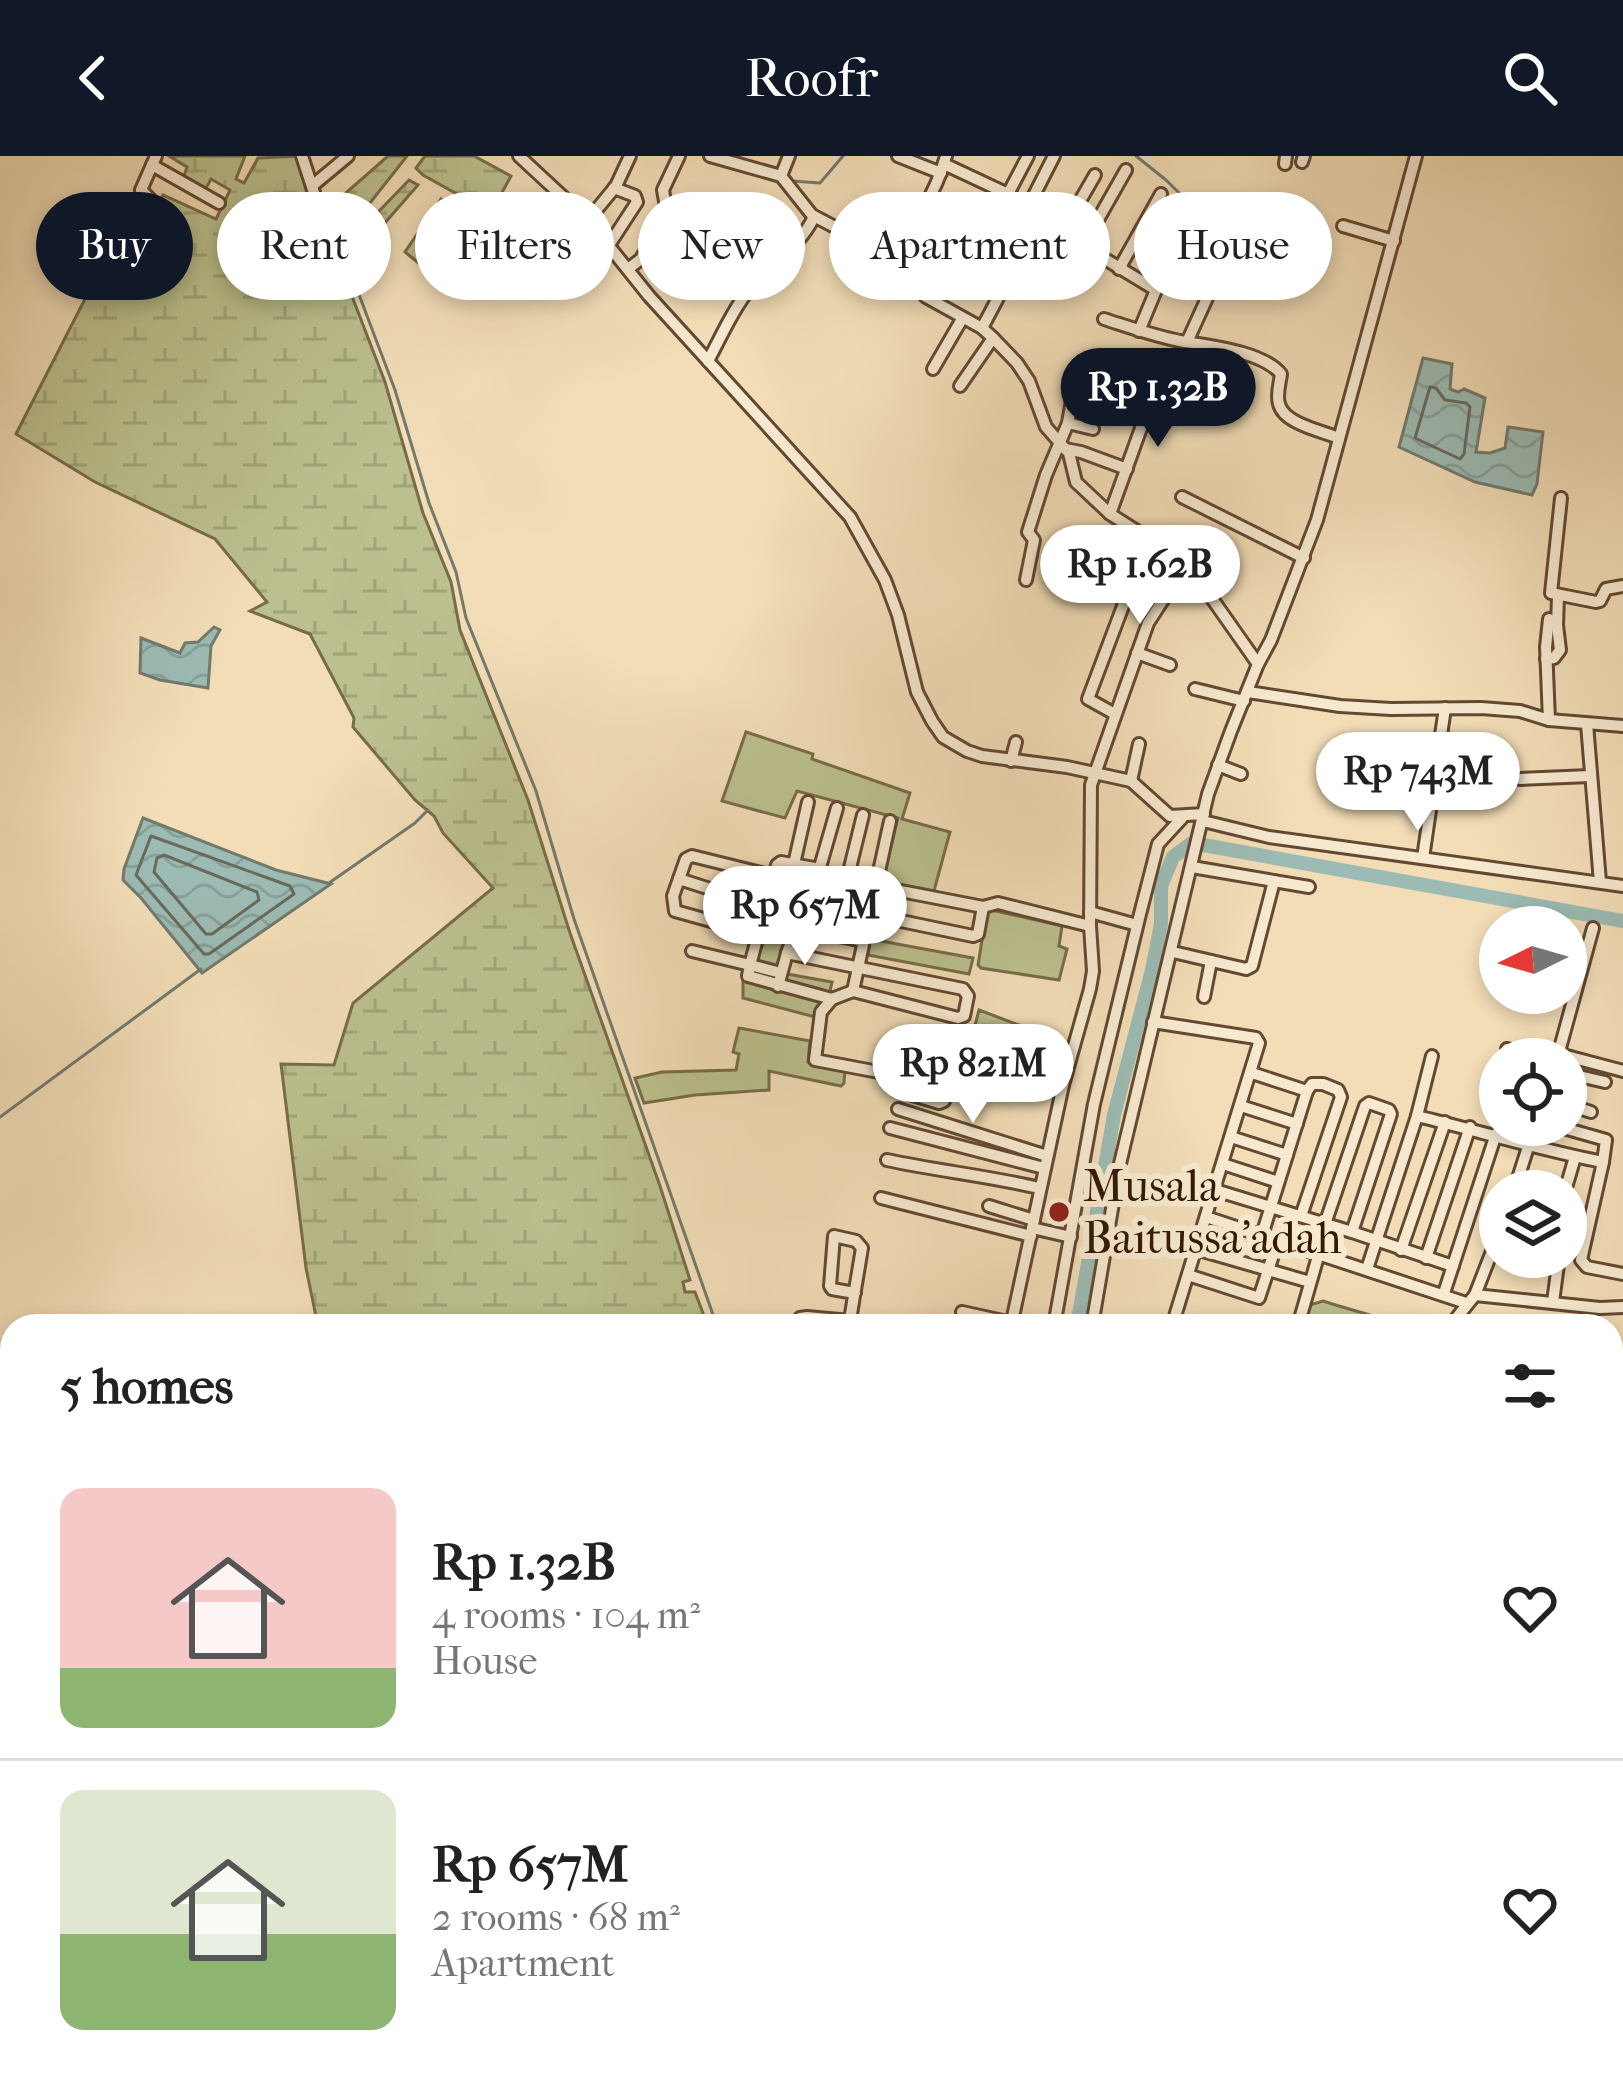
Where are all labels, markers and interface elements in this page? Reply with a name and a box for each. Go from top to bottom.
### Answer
icon: back [60,45,126,111]
icon: search [1497,45,1563,111]
text: Roofr [745,47,878,110]
chip: Buy [36,192,193,300]
chip: Rent [217,192,391,300]
chip: Filters [415,192,614,300]
chip: New [638,192,805,300]
chip: Apartment [829,192,1110,300]
chip: House [1134,192,1332,300]
pin: Rp 1.32B [1034,348,1282,450]
text: Rp 1.32B [1088,364,1228,410]
pin: Rp 1.62B [1016,525,1264,627]
text: Rp 1.62B [1067,541,1213,587]
pin: Rp 743M [1307,732,1529,834]
text: Rp 743M [1343,748,1493,794]
pin: Rp 657M [694,866,916,968]
text: Rp 657M [730,882,880,928]
north arrow [1479,906,1587,1014]
map controls [1479,906,1587,1278]
pin: Rp 821M [862,1024,1084,1126]
button: locate [1479,1038,1587,1146]
text: Rp 821M [899,1040,1047,1086]
place label: Musala Baitussa'adah [1083,1160,1342,1265]
button: layers [1479,1170,1587,1278]
marker: Musala Baitussa'adah [1046,1199,1072,1225]
icon: filters [1497,1353,1563,1419]
text: 5 homes [60,1356,233,1416]
text: Rp 1.32B [432,1532,616,1592]
icon: home [156,1536,300,1680]
icon: heart [1497,1575,1563,1641]
text: 4 rooms · 104 m² [432,1592,700,1638]
text: House [432,1638,538,1684]
text: Rp 657M [432,1834,628,1894]
icon: home [156,1838,300,1982]
icon: heart [1497,1877,1563,1943]
text: 2 rooms · 68 m² [432,1894,680,1940]
text: Apartment [432,1940,615,1986]

